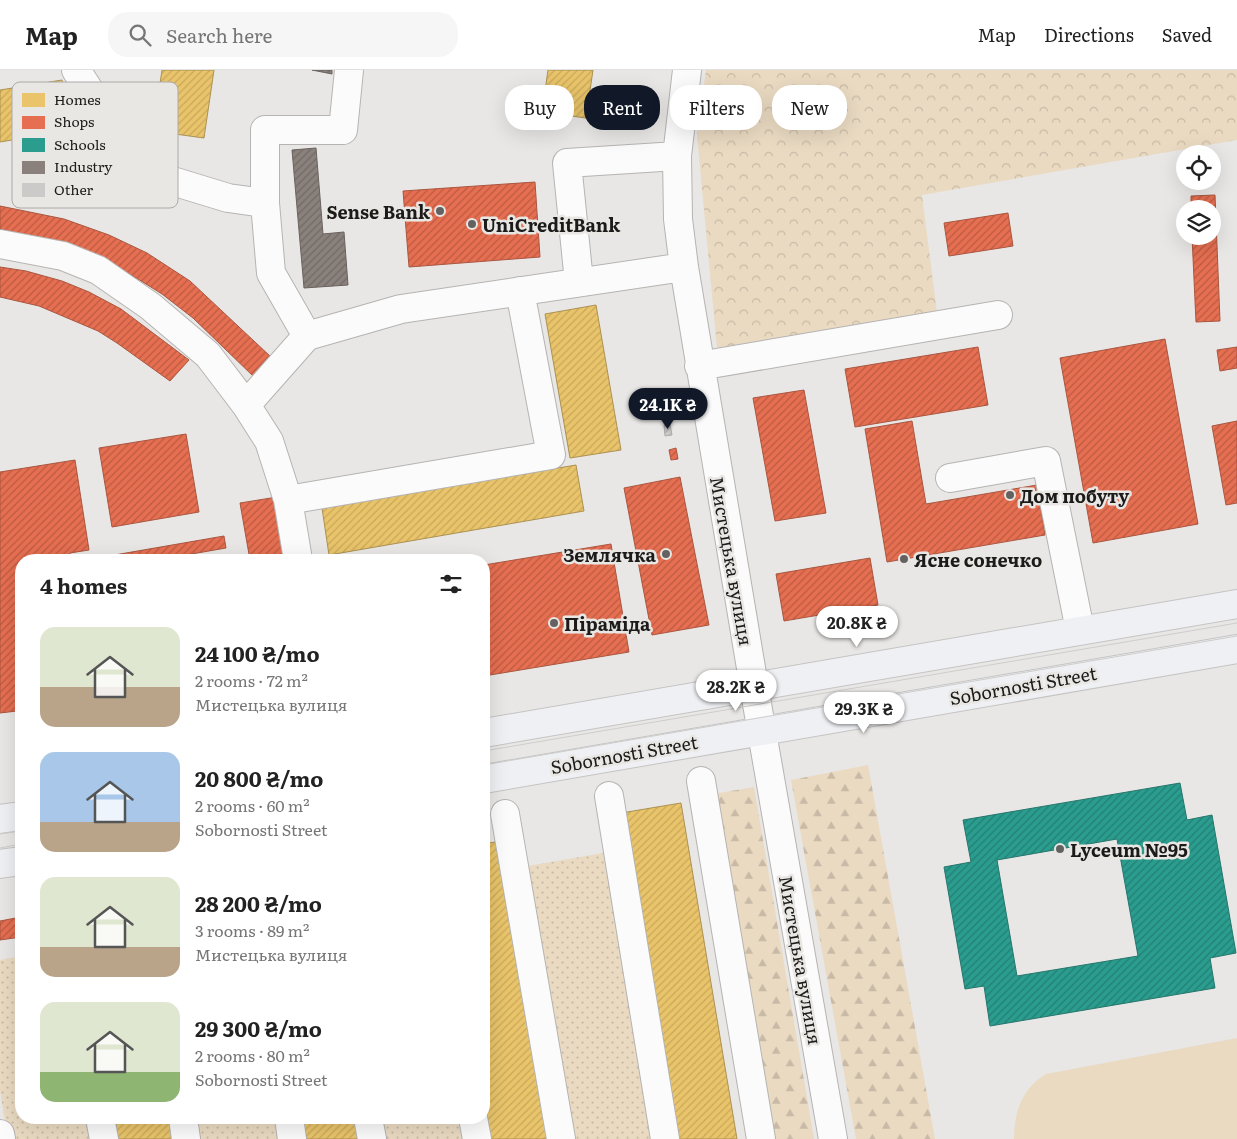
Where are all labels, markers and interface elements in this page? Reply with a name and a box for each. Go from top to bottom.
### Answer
search box [108,12,458,57]
text: Map [25,17,78,52]
icon: search [126,21,154,49]
text: Search here [166,21,272,49]
text: Map [978,21,1016,48]
text: Directions [1044,21,1134,48]
text: Saved [1162,21,1212,48]
legend [12,82,178,208]
chip: Buy [505,85,574,130]
chip: Rent [584,85,660,130]
chip: Filters [670,85,762,130]
chip: New [772,85,847,130]
text: Homes [54,89,101,109]
text: Shops [54,111,94,131]
text: Schools [54,134,106,154]
map controls [1176,145,1221,245]
button: locate [1176,145,1221,190]
text: Industry [54,156,113,176]
text: Other [54,179,94,199]
place label: Sense Bank [327,198,431,225]
button: layers [1176,200,1221,245]
marker: Sense Bank [434,205,446,217]
place label: UniCreditBank [482,211,621,238]
marker: UniCreditBank [466,218,478,230]
pin: 24.1K ₴ [622,388,714,430]
text: 24.1K ₴ [640,392,696,416]
street label: Мистецька вулиця [704,474,760,648]
place label: Дом побуту [1020,482,1129,509]
marker: Дом побуту [1004,489,1016,501]
place label: Землячка [563,541,657,568]
place label: Ясне сонечко [914,546,1042,573]
marker: Землячка [660,548,672,560]
marker: Ясне сонечко [898,553,910,565]
text: 4 homes [40,569,127,600]
icon: filters [437,570,465,598]
pin: 20.8K ₴ [811,606,903,648]
place label: Піраміда [564,610,651,637]
text: 20.8K ₴ [827,610,887,634]
marker: Піраміда [548,617,560,629]
text: 24 100 ₴/mo [195,637,320,668]
icon: home [80,647,140,707]
street label: Sobornosti Street [947,659,1099,711]
text: 2 rooms · 72 m² [195,668,308,692]
pin: 28.2K ₴ [690,670,782,712]
text: 28.2K ₴ [707,674,765,698]
text: Мистецька вулиця [195,692,347,716]
pin: 29.3K ₴ [818,692,910,734]
text: 29.3K ₴ [835,696,893,720]
street label: Sobornosti Street [548,728,700,780]
text: 20 800 ₴/mo [195,762,323,793]
icon: home [80,772,140,832]
text: 2 rooms · 60 m² [195,793,310,817]
text: Sobornosti Street [195,817,327,841]
place label: Lyceum №95 [1070,836,1188,863]
marker: Lyceum №95 [1054,843,1066,855]
street label: Мистецька вулиця [773,873,829,1047]
text: 28 200 ₴/mo [195,887,322,918]
icon: home [80,897,140,957]
text: 3 rooms · 89 m² [195,918,309,942]
text: Мистецька вулиця [195,942,347,966]
text: 29 300 ₴/mo [195,1012,322,1043]
icon: home [80,1022,140,1082]
text: 2 rooms · 80 m² [195,1043,310,1067]
text: Sobornosti Street [195,1067,327,1091]

